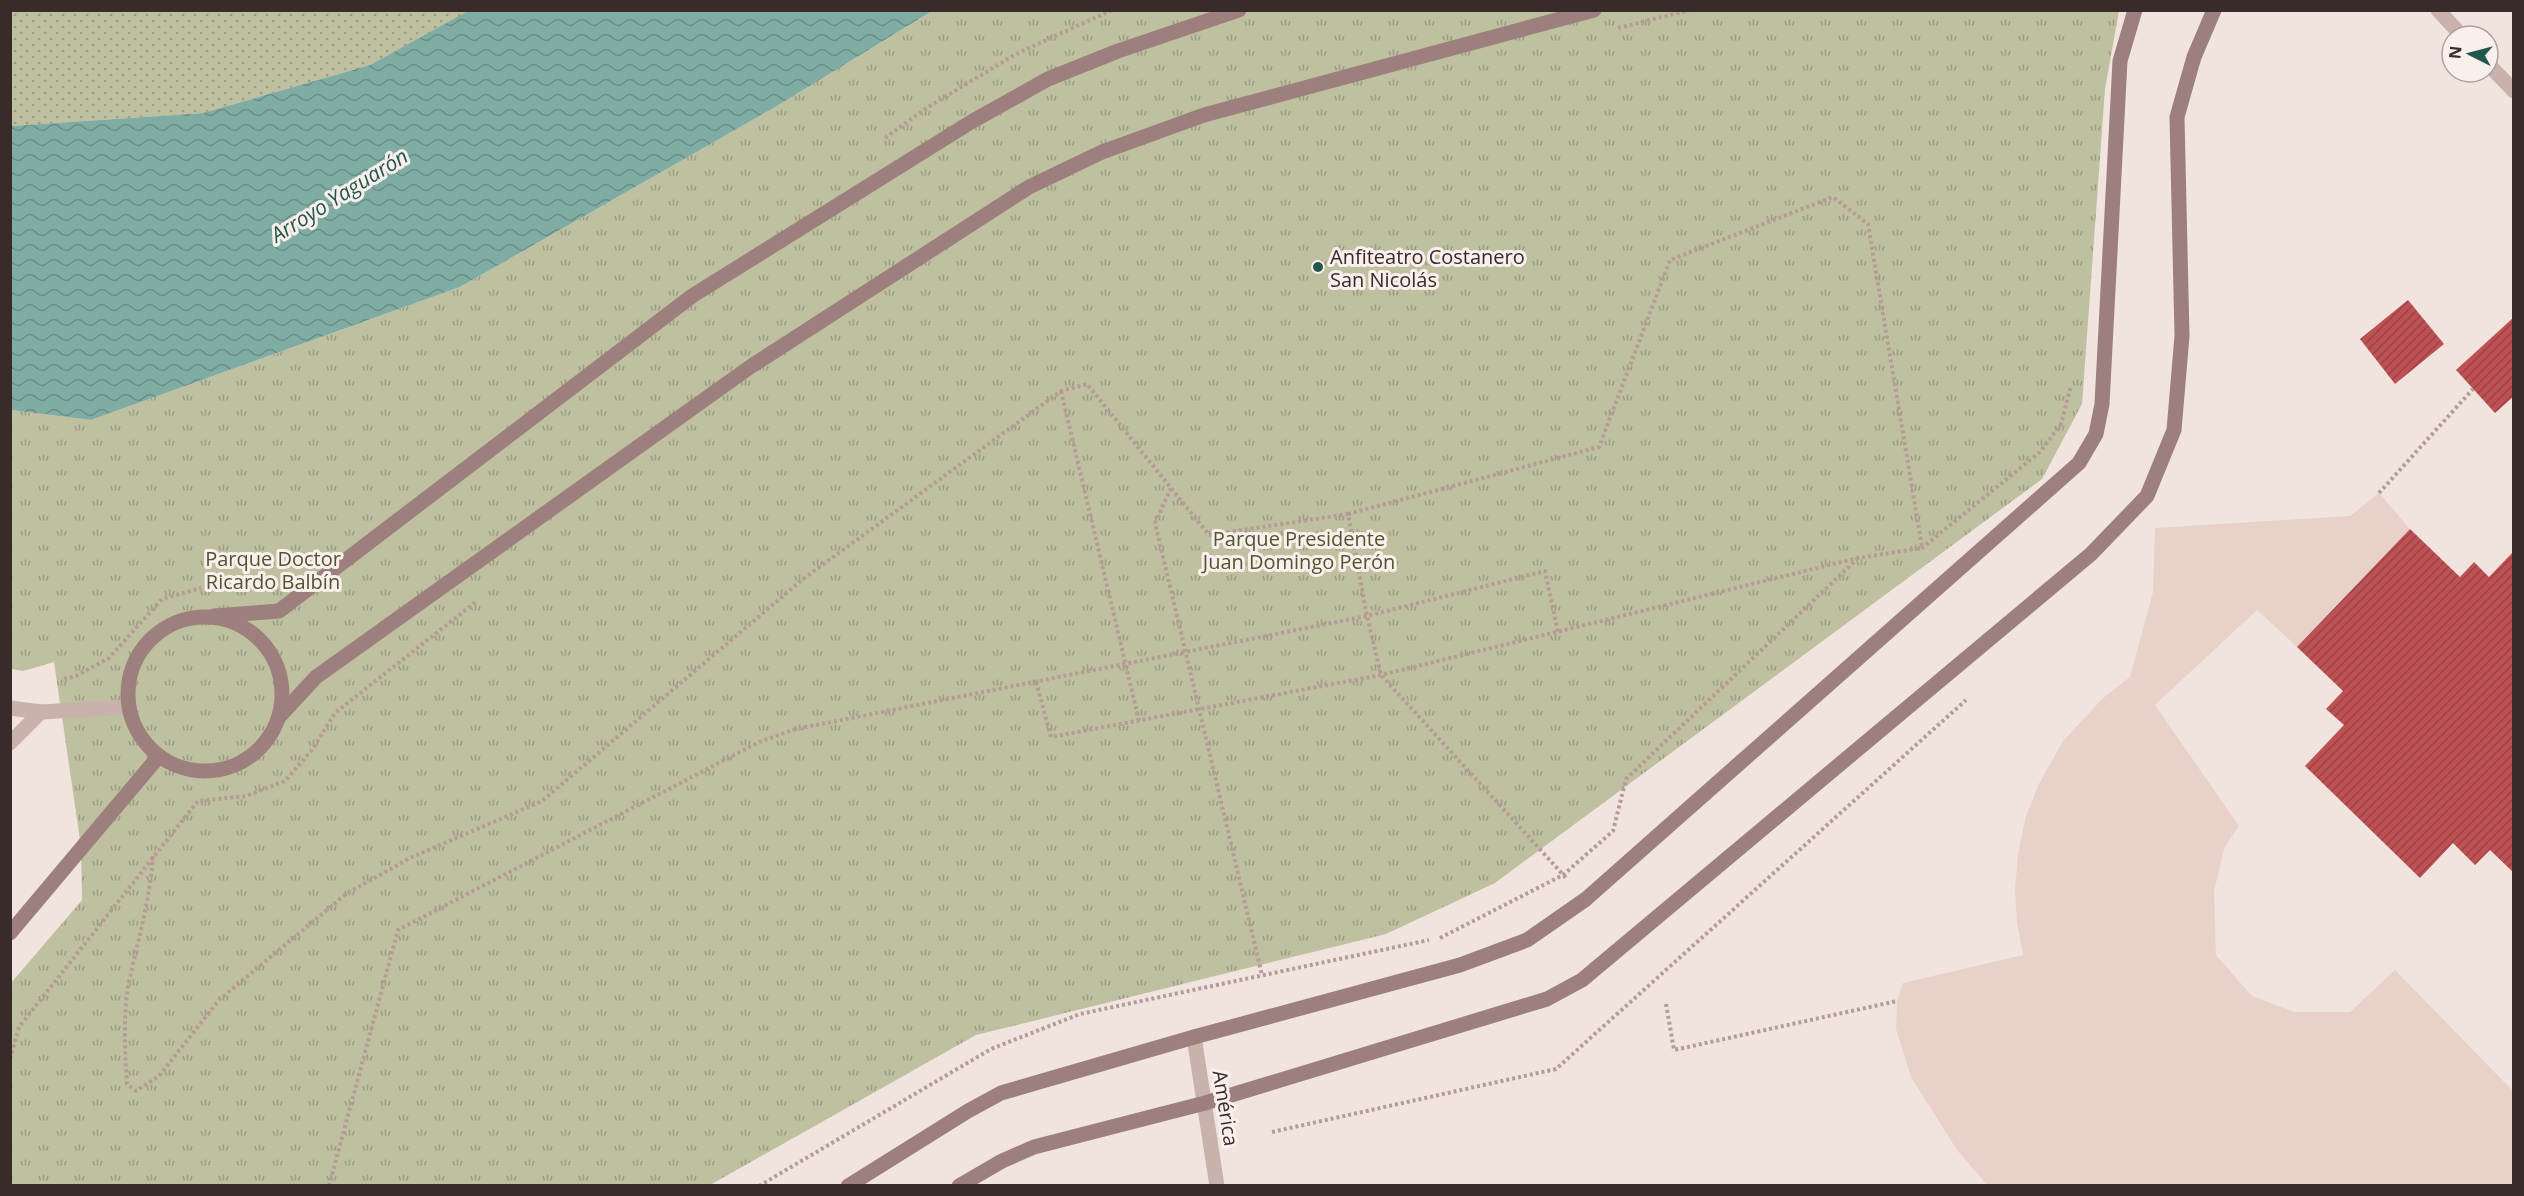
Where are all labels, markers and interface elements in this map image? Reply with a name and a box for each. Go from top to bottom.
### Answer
north arrow [2440,24,2500,84]
text: N [2443,45,2467,60]
water label: Arroyo Yaguarón [263,142,413,249]
place label: Anfiteatro Costanero San Nicolás [1330,243,1525,293]
marker: Anfiteatro Costanero San Nicolás [1311,260,1325,274]
park label: Parque Presidente Juan Domingo Perón [1201,525,1395,575]
park label: Parque Doctor Ricardo Balbín [205,545,341,595]
street label: América [1207,1068,1245,1148]

